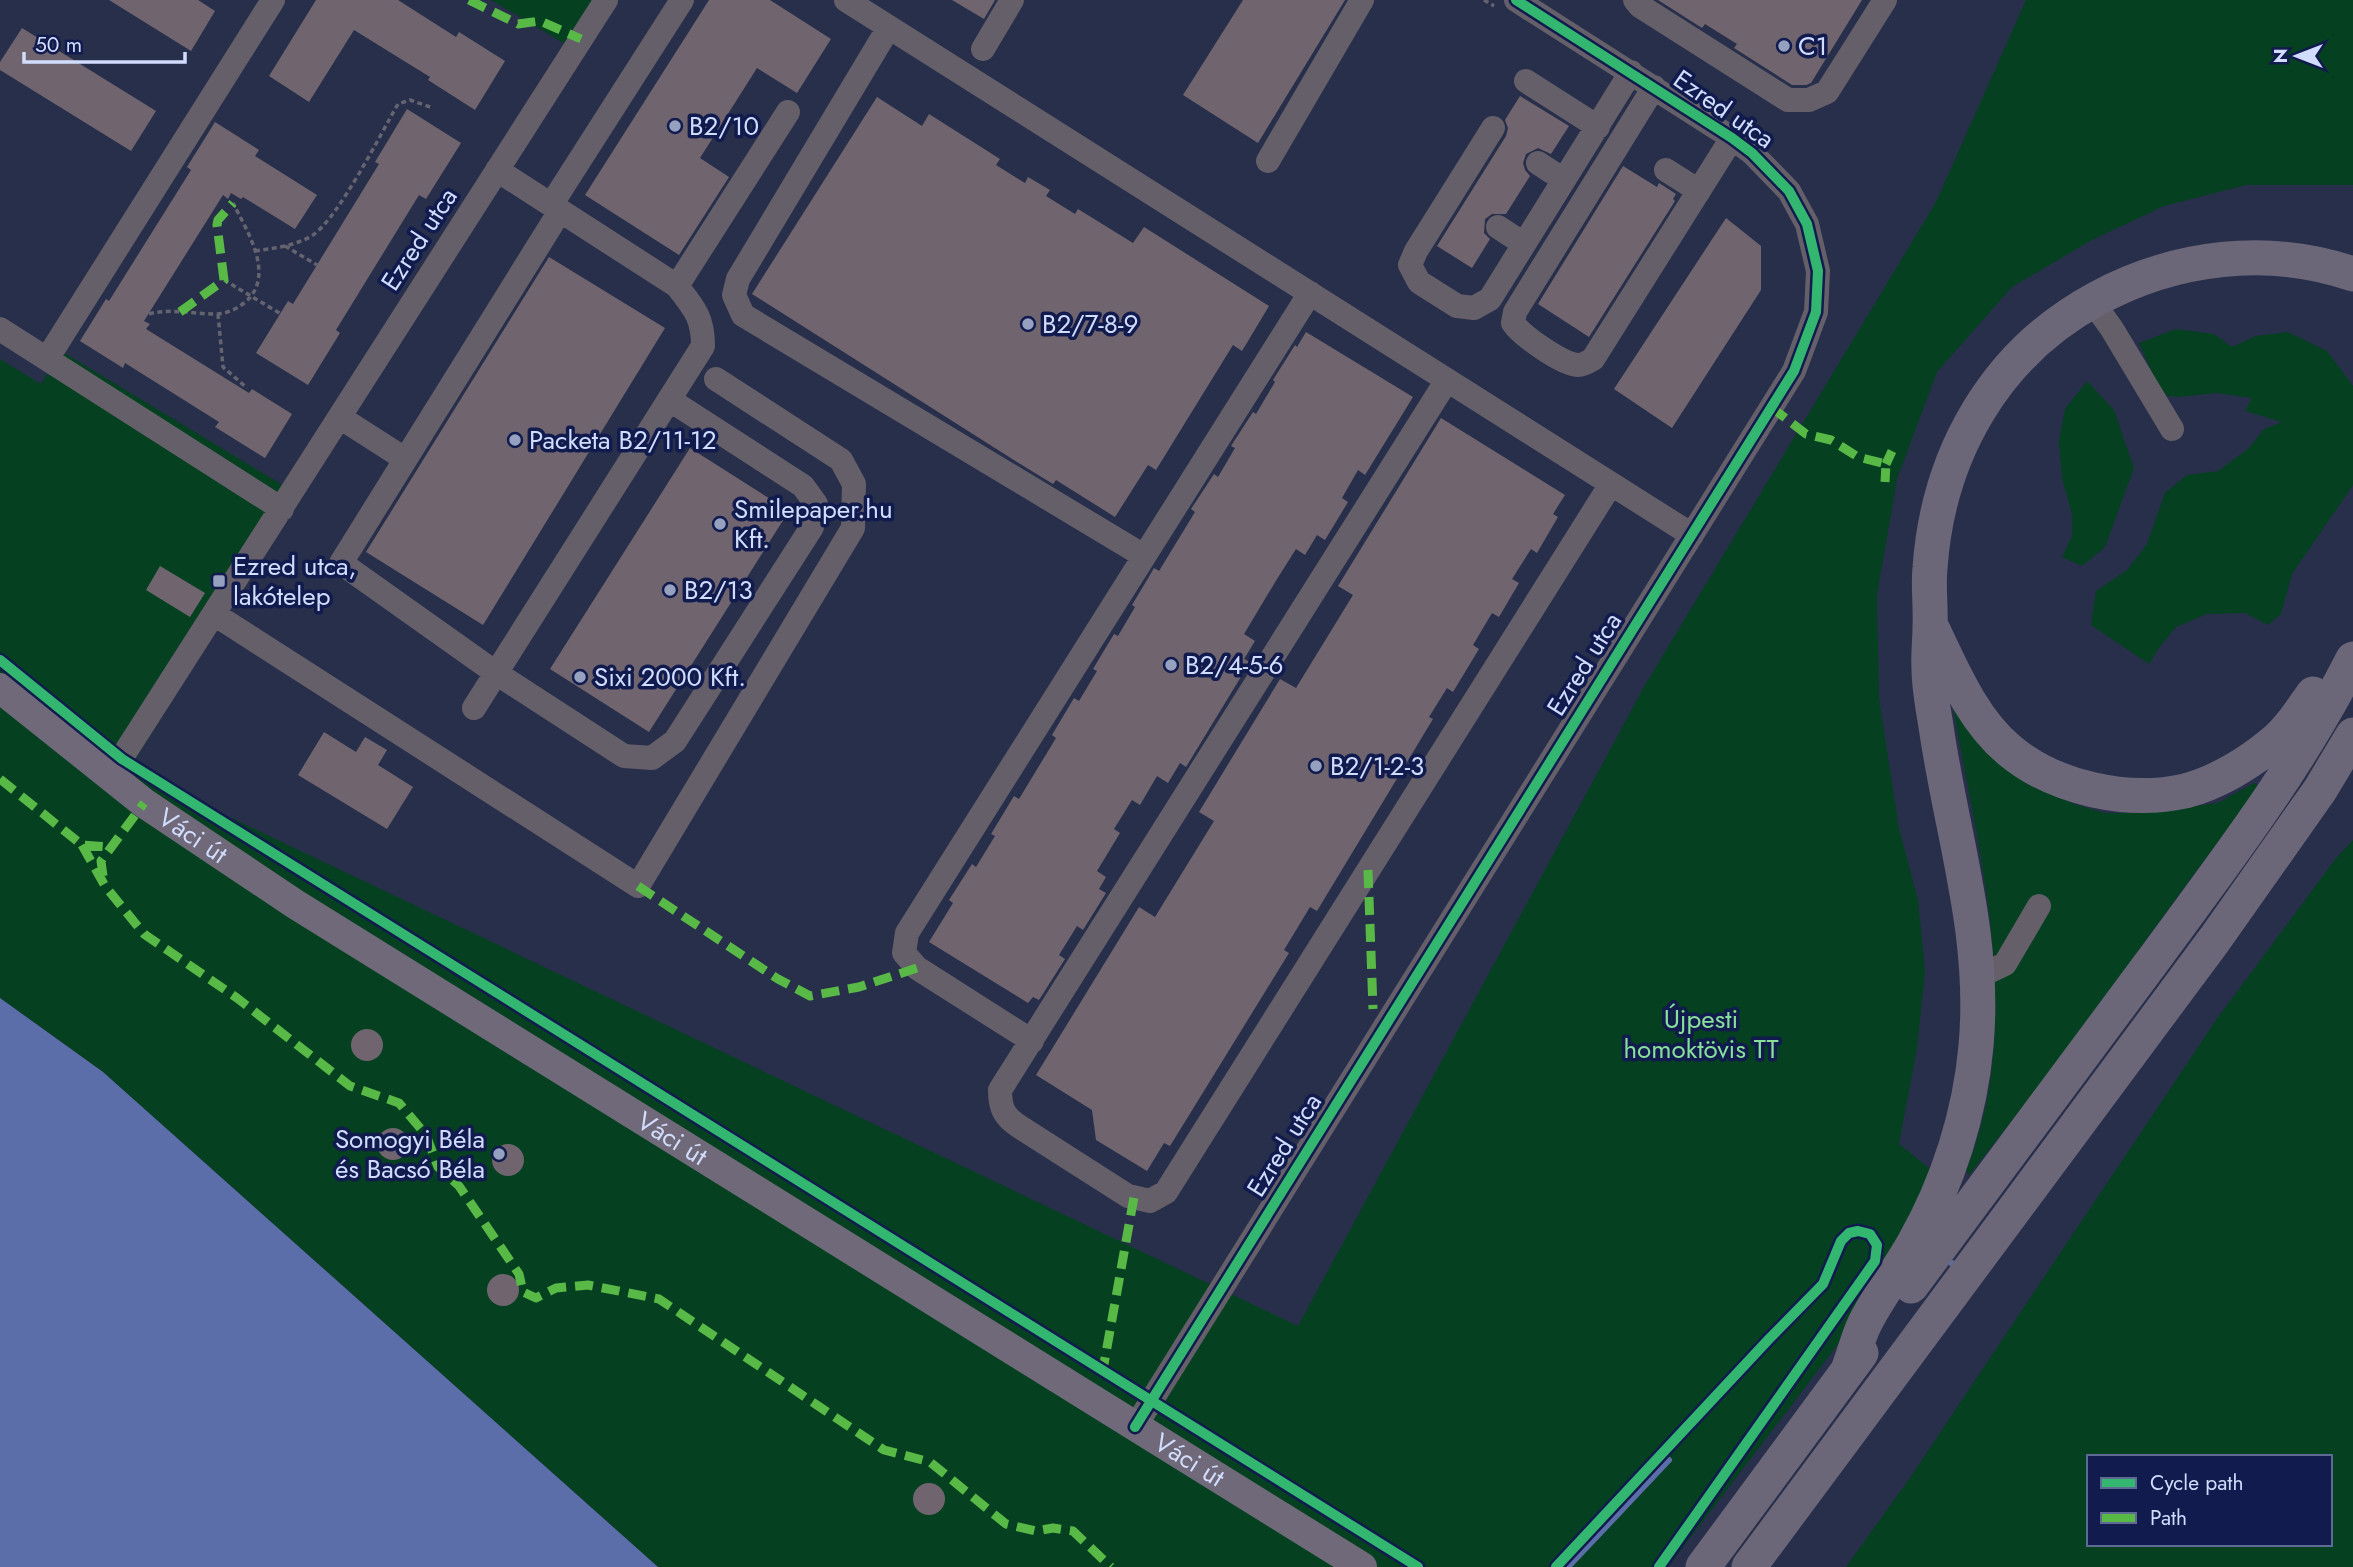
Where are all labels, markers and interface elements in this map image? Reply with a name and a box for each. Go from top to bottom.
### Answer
scale bar [24,21,186,65]
north arrow [2262,21,2332,91]
place label: C1 [1798,27,1828,65]
text: 50 m [35,30,82,60]
marker: C1 [1776,38,1792,54]
text: N [2267,48,2294,64]
street label: Ezred utca [1666,60,1782,158]
place label: B2/10 [689,107,759,145]
marker: B2/10 [667,118,683,134]
street label: Ezred utca [372,180,466,298]
place label: B2/7-8-9 [1042,305,1138,343]
marker: B2/7-8-9 [1020,316,1036,332]
place label: Packeta B2/11-12 [529,421,716,459]
marker: Packeta B2/11-12 [507,432,523,448]
place label: Smilepaper.hu Kft. [734,490,893,558]
marker: Smilepaper.hu Kft. [712,516,728,532]
place label: Ezred utca, lakótelep [233,547,357,615]
place label: B2/13 [684,571,753,609]
marker: Ezred utca, lakótelep [211,573,227,589]
marker: B2/13 [662,582,678,598]
street label: Ezred utca [1537,605,1631,723]
place label: B2/4-5-6 [1185,646,1283,684]
marker: B2/4-5-6 [1163,657,1179,673]
place label: Sixi 2000 Kft. [594,658,746,696]
marker: Sixi 2000 Kft. [572,669,588,685]
place label: B2/1-2-3 [1330,747,1424,785]
marker: B2/1-2-3 [1308,758,1324,774]
street label: Váci út [150,799,236,873]
park label: Újpesti homoktövis TT [1623,1000,1779,1068]
street label: Ezred utca [1237,1086,1331,1204]
street label: Váci út [630,1102,715,1175]
place label: Somogyi Béla és Bacsó Béla [335,1120,485,1188]
marker: Somogyi Béla és Bacsó Béla [491,1146,507,1162]
street label: Váci út [1147,1423,1233,1497]
legend [2087,1455,2332,1546]
text: Cycle path [2150,1468,2243,1498]
text: Path [2150,1503,2187,1533]

